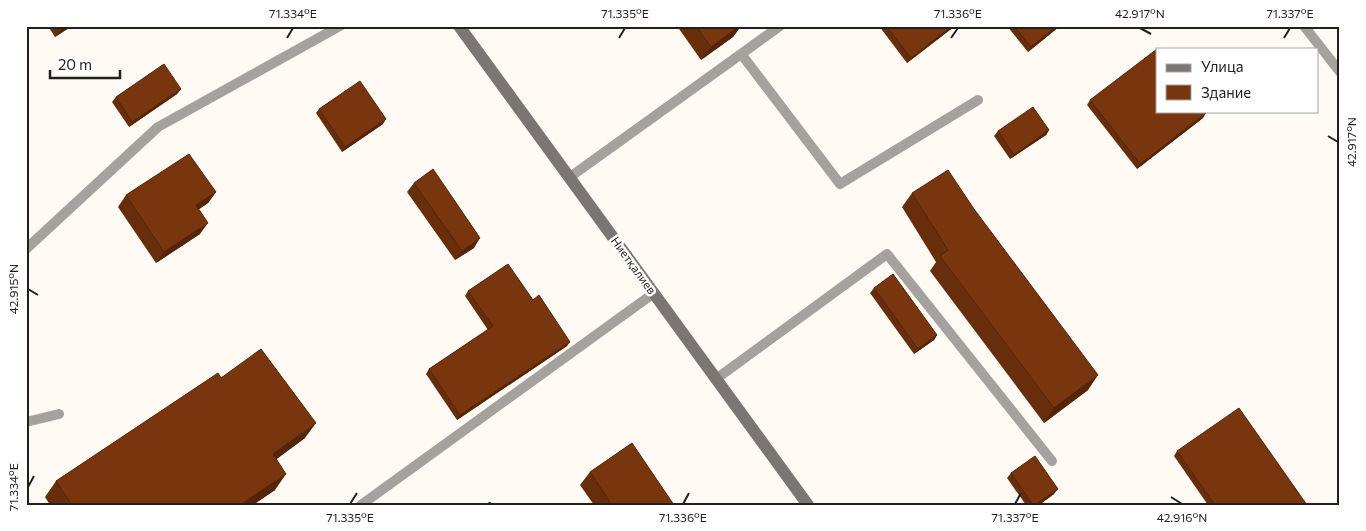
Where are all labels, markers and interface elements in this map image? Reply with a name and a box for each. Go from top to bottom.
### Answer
text: 71.334°E [269,6,317,20]
text: 71.335°E [601,6,649,20]
text: 71.336°E [934,6,982,20]
text: 42.917°N [1115,6,1165,20]
text: 71.337°E [1266,6,1314,20]
scale bar [50,48,120,80]
legend [1156,48,1318,112]
text: 20 m [58,55,92,73]
text: Улица [1201,57,1243,75]
text: Здание [1201,83,1251,101]
text: 42.917°N [1344,117,1358,167]
street label: Ниетқалиев [609,234,659,296]
text: 42.915°N [6,264,20,314]
text: 71.334°E [6,463,20,511]
text: 71.335°E [326,510,374,524]
text: 71.336°E [659,510,707,524]
text: 71.337°E [991,510,1039,524]
text: 42.916°N [1157,510,1207,524]

